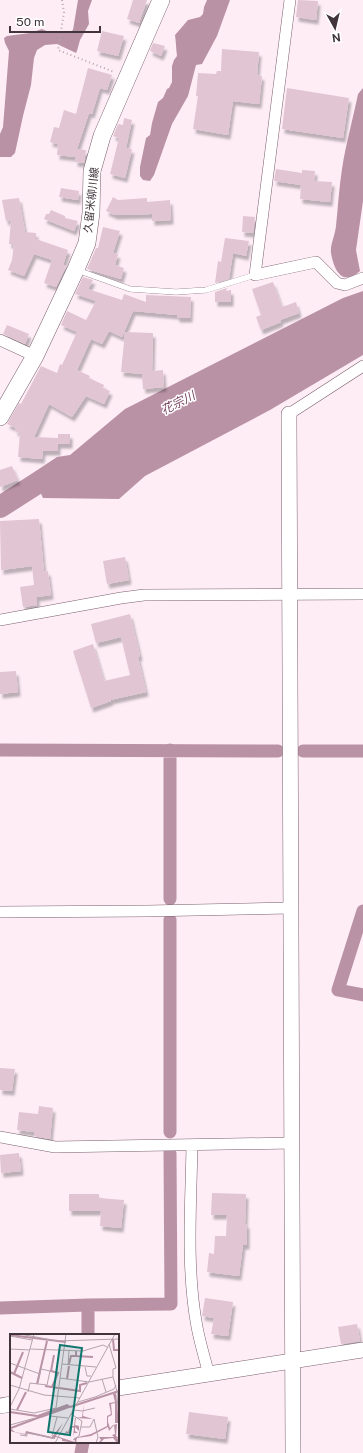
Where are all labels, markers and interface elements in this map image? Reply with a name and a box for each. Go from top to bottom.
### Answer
scale bar [10,8,100,34]
north arrow [315,8,355,48]
text: 50 m [16,15,44,29]
text: N [331,31,341,44]
street label: 久留米柳川線 [82,167,100,233]
water label: 花宗川 [159,388,199,417]
inset map [10,1334,119,1443]

